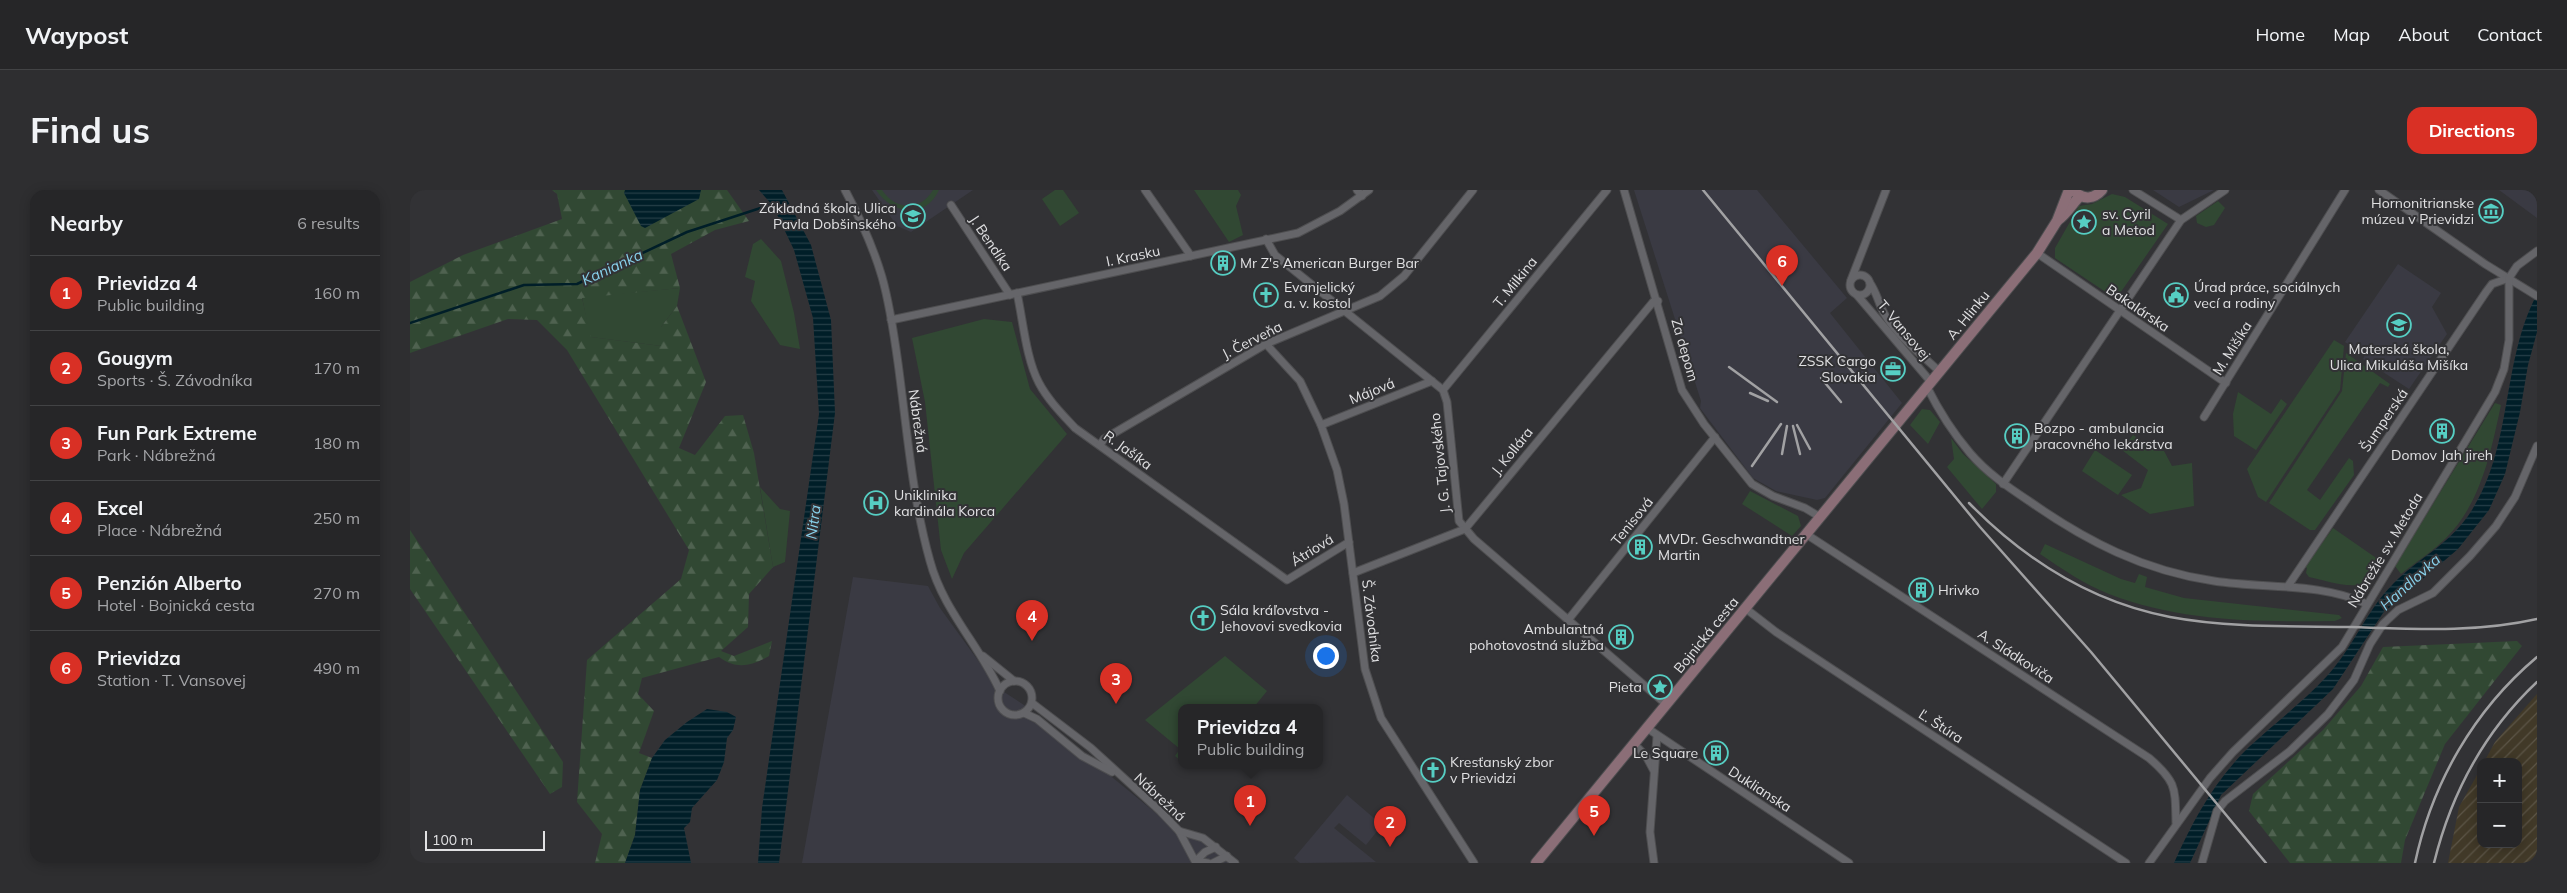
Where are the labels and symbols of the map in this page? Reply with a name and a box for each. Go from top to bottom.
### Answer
place label: Hornonitrianske múzeu v Prievidzi [2361,194,2474,228]
museum icon: Hornonitrianske múzeu v Prievidzi [2478,198,2504,224]
place label: Základná škola, Ulica Pavla Dobšinského [759,199,896,233]
school or university icon: Základná škola, Ulica Pavla Dobšinského [900,203,926,229]
place label: sv. Cyril a Metod [2102,205,2155,239]
place icon: sv. Cyril a Metod [2071,209,2097,235]
street label: J. Bendíka [966,211,1016,275]
street label: I. Krasku [1104,241,1162,271]
water label: Kanianka [578,245,646,289]
pin: 6 [1766,245,1798,286]
building icon: Mr Z's American Burger Bar [1210,250,1236,276]
street label: T. Milkina [1489,253,1541,311]
place label: Mr Z's American Burger Bar [1240,254,1420,272]
place label: Evanjelický a. v. kostol [1284,278,1356,312]
place label: Úrad práce, sociálnych vecí a rodiny [2194,278,2340,312]
street label: Bakalárska [2103,280,2173,336]
church icon: Evanjelický a. v. kostol [1253,282,1279,308]
public building icon: Úrad práce, sociálnych vecí a rodiny [2163,282,2189,308]
street label: A. Hlinku [1943,287,1993,343]
street label: T. Vansovej [1874,296,1934,364]
school or university icon: Materská škola, Ulica Mikuláša Mišíka [2386,312,2412,338]
street label: Za depom [1667,316,1703,384]
street label: J. Červeňa [1219,317,1285,363]
street label: M. Mišíka [2208,318,2256,378]
place label: Materská škola, Ulica Mikuláša Mišíka [2330,340,2468,374]
place label: ZSSK Cargo Slovakia [1799,352,1876,386]
office icon: ZSSK Cargo Slovakia [1880,356,1906,382]
street label: Májová [1347,374,1397,408]
street label: Šumperská [2356,385,2412,455]
street label: Nábrežná [905,388,931,454]
street label: J. G. Tajovského [1426,412,1454,514]
building icon: Domov Jah jireh [2429,418,2455,444]
place label: Bozpo - ambulancia pracovného lekárstva [2034,419,2173,453]
street label: J. Kollára [1487,423,1537,479]
building icon: Bozpo - ambulancia pracovného lekárstva [2004,423,2030,449]
street label: R. Jašíka [1100,426,1156,474]
place label: Domov Jah jireh [2391,446,2493,464]
place label: Uniklinika kardinála Korca [894,486,995,520]
street label: Nábrežie sv. Metoda [2343,489,2427,611]
hospital icon: Uniklinika kardinála Korca [863,490,889,516]
street label: Tenisová [1607,493,1657,549]
water label: Nitra [801,504,825,540]
street label: Átriová [1287,530,1337,570]
place label: MVDr. Geschwandtner Martin [1658,530,1805,564]
building icon: MVDr. Geschwandtner Martin [1627,534,1653,560]
water label: Handlovka [2376,550,2444,614]
building icon: Hrivko [1908,577,1934,603]
street label: Š. Závodníka [1358,579,1386,663]
place label: Hrivko [1938,581,1980,599]
street label: Bojnická cesta [1670,593,1742,677]
pin: 4 [1016,600,1048,641]
place label: Sála kráľovstva - Jehovovi svedkovia [1220,601,1342,635]
church icon: Sála kráľovstva - Jehovovi svedkovia [1190,605,1216,631]
place label: Ambulantná pohotovostná služba [1469,620,1604,654]
building icon: Ambulantná pohotovostná služba [1608,624,1634,650]
street label: A. Sládkoviča [1975,625,2057,687]
your location [1313,643,1339,669]
pin: 3 [1100,663,1132,704]
place icon: Pieta [1647,674,1673,700]
place label: Pieta [1609,678,1642,696]
street label: Ľ. Štúra [1915,705,1967,747]
building icon: Le Square [1703,740,1729,766]
place label: Le Square [1633,744,1698,762]
place label: Kresťanský zbor v Prievidzi [1450,753,1555,787]
church icon: Kresťanský zbor v Prievidzi [1420,757,1446,783]
street label: Duklianska [1725,762,1795,816]
street label: Nábrežná [1131,769,1189,825]
pin: 1 [1234,785,1266,826]
pin: 5 [1578,795,1610,836]
pin: 2 [1374,806,1406,847]
scale bar [425,828,545,851]

